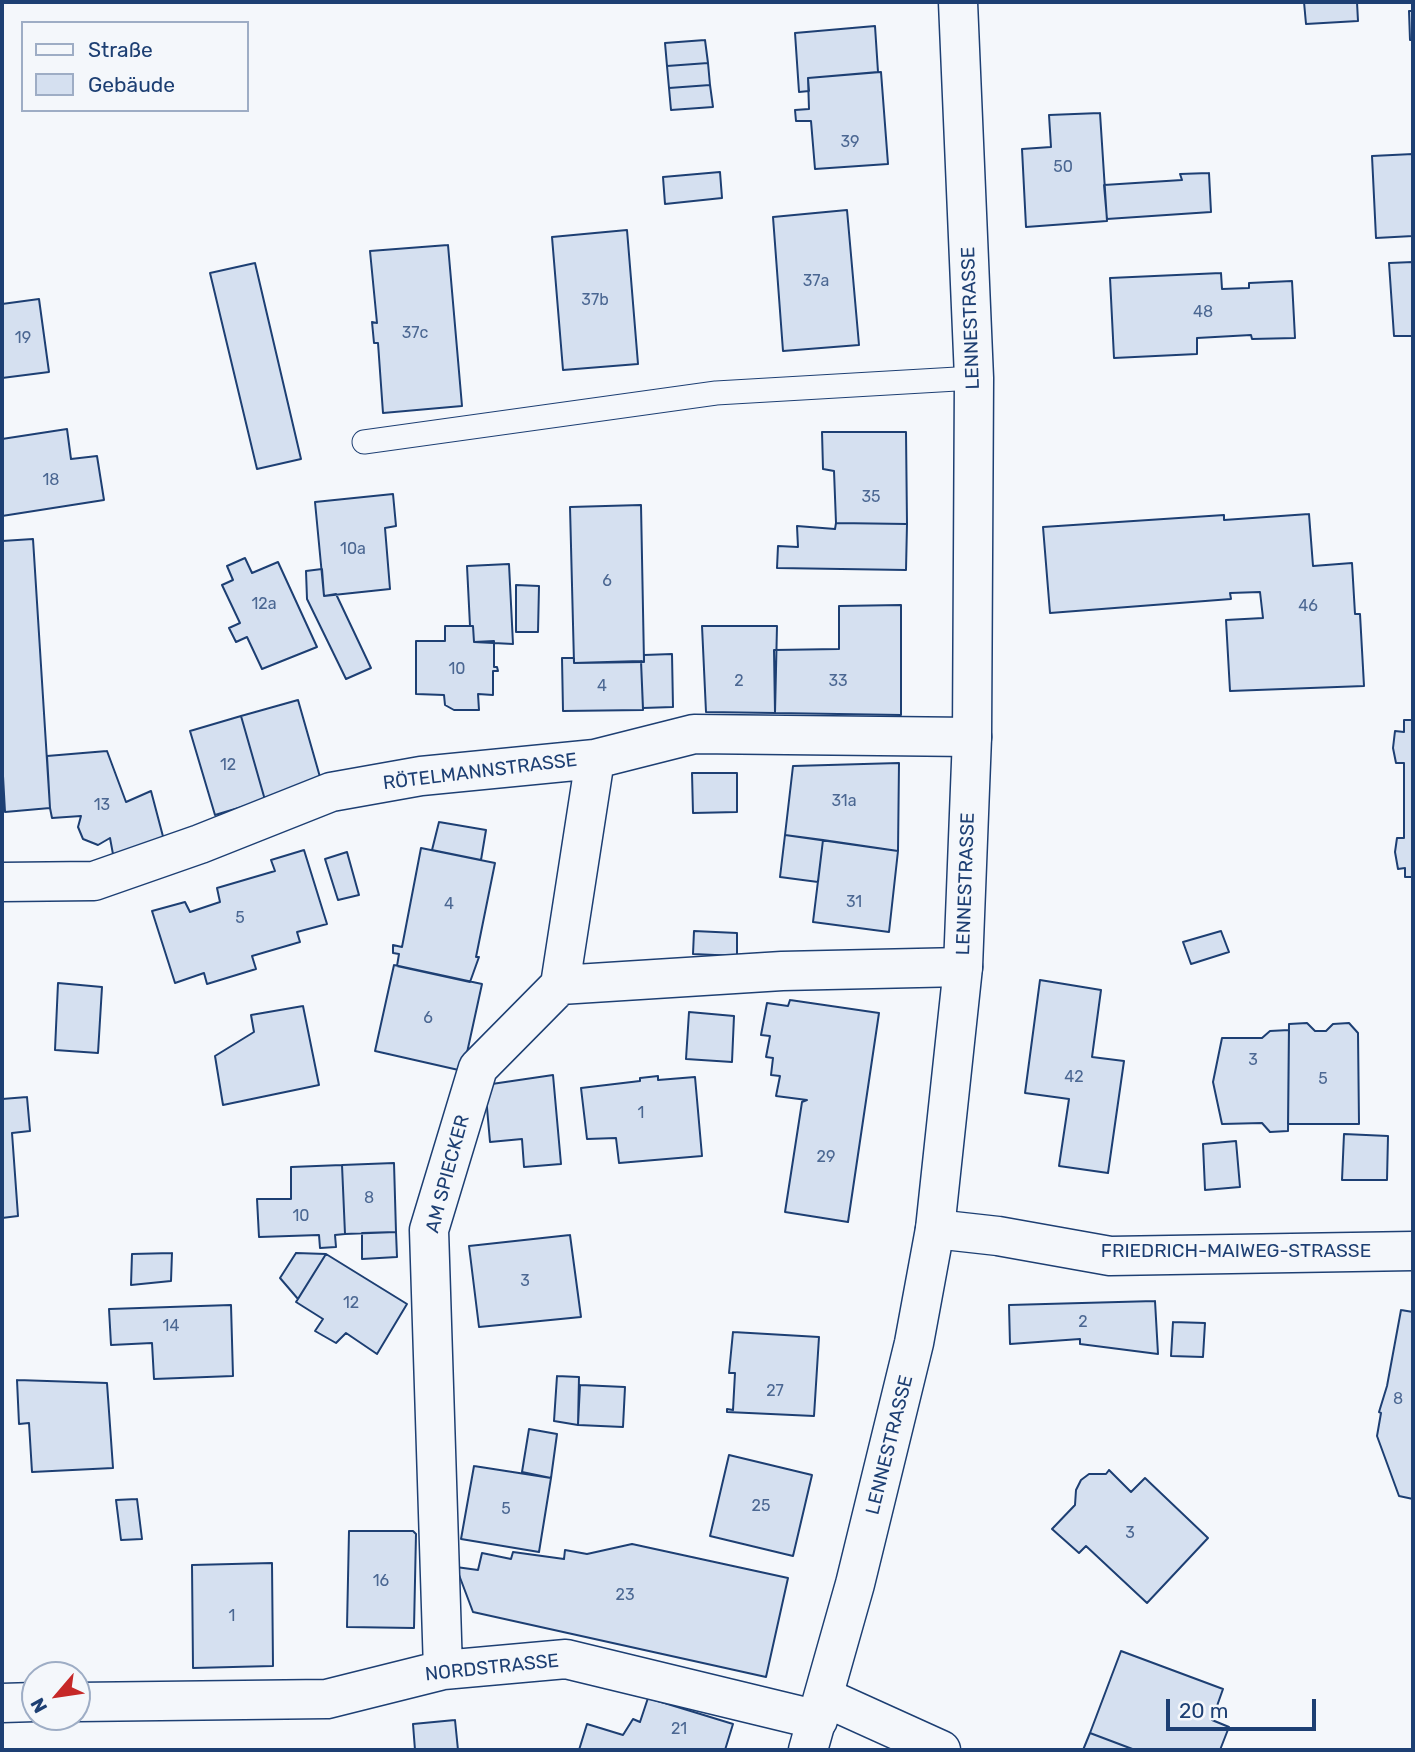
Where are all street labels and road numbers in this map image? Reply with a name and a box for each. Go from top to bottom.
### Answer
street label: LENNESTRASSE [957,246,985,390]
street label: RÖTELMANNSTRASSE [382,749,578,795]
street label: LENNESTRASSE [952,812,980,956]
street label: AM SPIECKER [421,1113,475,1235]
street label: FRIEDRICH-MAIWEG-STRASSE [1101,1241,1371,1263]
street label: LENNESTRASSE [862,1373,918,1517]
street label: NORDSTRASSE [424,1650,560,1686]

